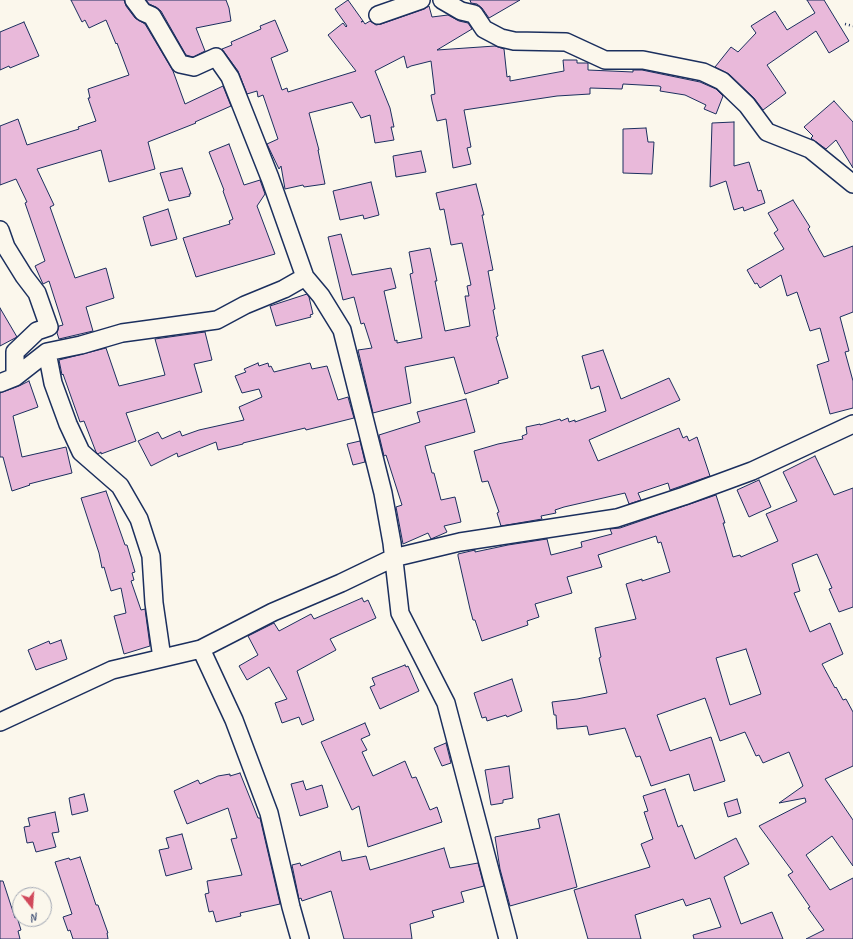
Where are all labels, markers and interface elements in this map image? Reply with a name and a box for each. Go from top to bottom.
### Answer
north arrow [12,887,52,927]
text: N [30,910,41,925]

